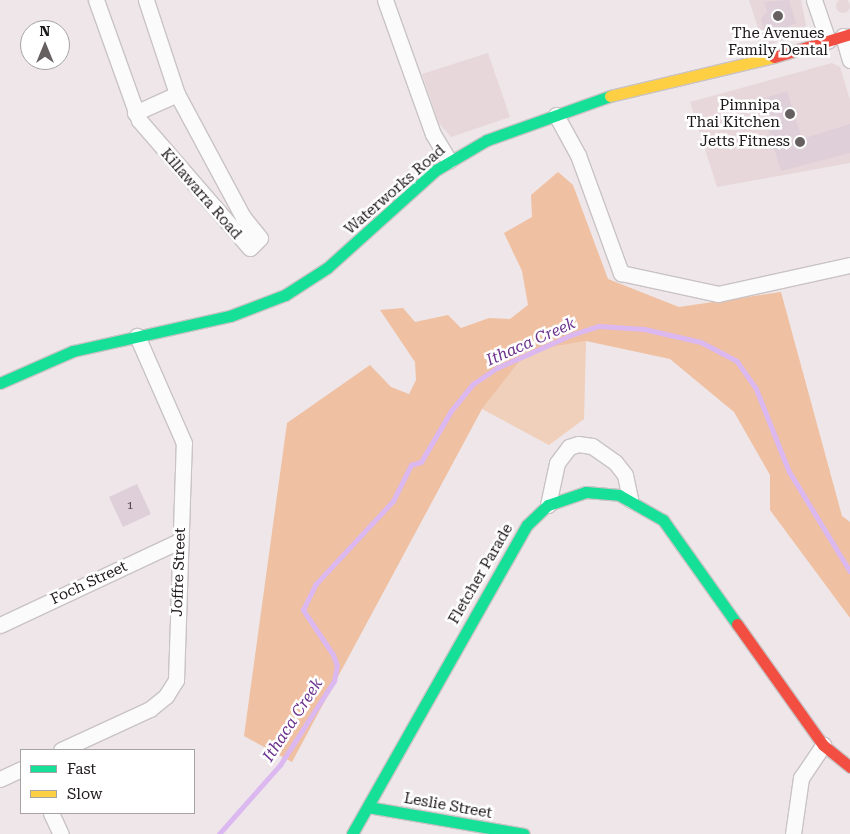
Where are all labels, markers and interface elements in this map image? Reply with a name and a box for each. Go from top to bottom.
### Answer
marker: The Avenues Family Dental [772,10,784,22]
north arrow [20,20,70,70]
text: N [40,23,50,39]
place label: The Avenues Family Dental [728,24,828,59]
place label: Pimnipa Thai Kitchen [686,96,780,131]
marker: Pimnipa Thai Kitchen [784,108,796,120]
place label: Jetts Fitness [700,133,790,151]
marker: Jetts Fitness [794,136,806,148]
street label: Waterworks Road [341,141,449,239]
street label: Killawarra Road [157,145,245,243]
water label: Ithaca Creek [484,314,578,370]
house number: 1 [127,499,133,513]
street label: Fletcher Parade [445,521,517,627]
street label: Joffre Street [168,527,190,617]
street label: Foch Street [48,557,130,609]
water label: Ithaca Creek [259,675,327,765]
legend [20,749,195,814]
text: Fast [67,760,96,778]
text: Slow [67,785,102,803]
street label: Leslie Street [403,789,493,823]

